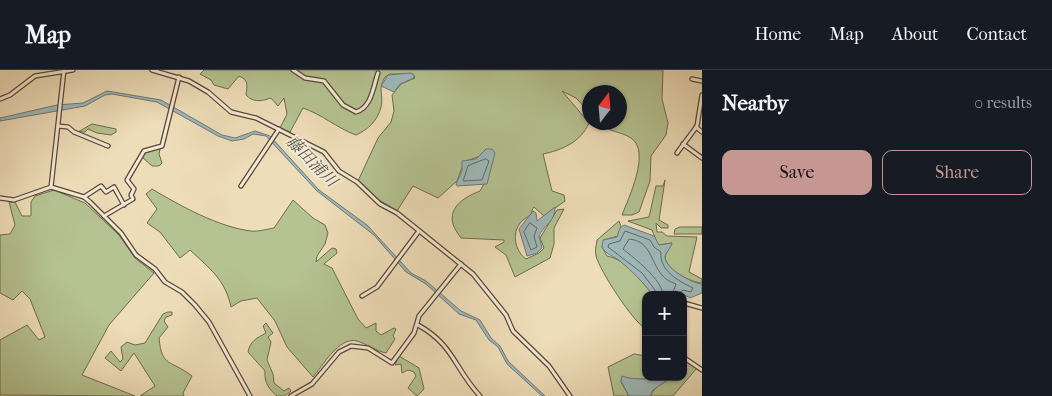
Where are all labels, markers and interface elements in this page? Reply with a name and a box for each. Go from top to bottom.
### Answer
text: Map [25,21,71,49]
text: Home [754,24,801,45]
text: Map [829,24,864,45]
text: About [892,24,938,45]
text: Contact [966,24,1027,45]
north arrow [582,85,627,130]
text: Nearby [722,91,788,115]
text: 0 results [974,93,1032,112]
water label: 藤田浦川 [283,132,343,192]
button: Save [722,150,872,195]
button: Share [882,150,1032,195]
map controls [642,291,687,381]
button: + [642,291,687,336]
button: − [642,336,687,381]

